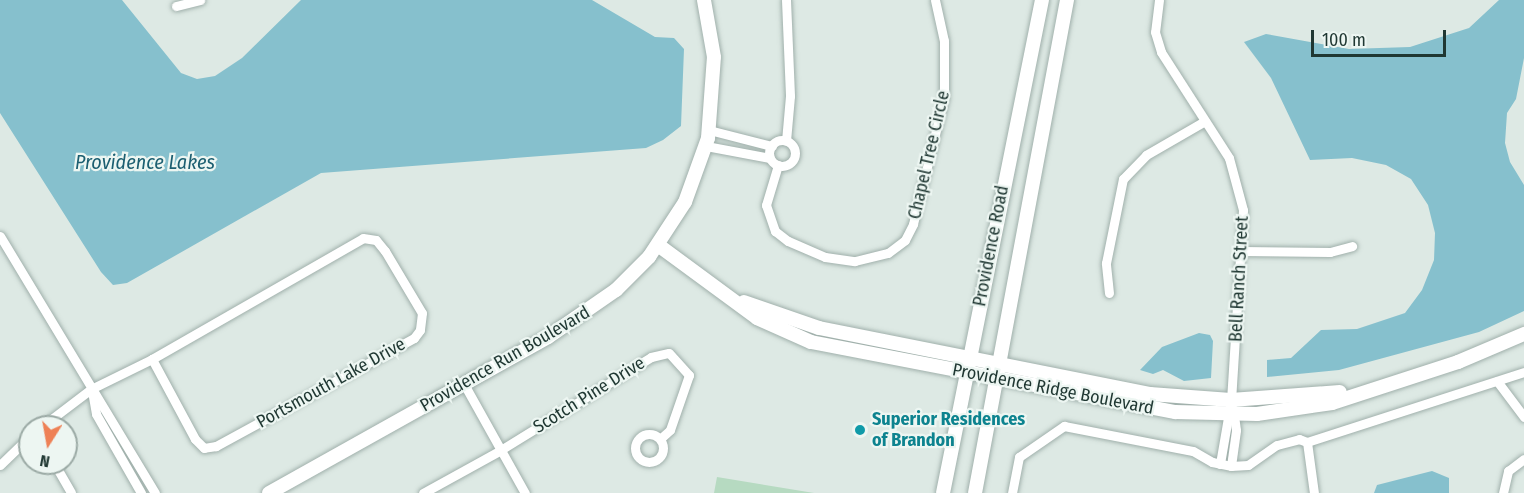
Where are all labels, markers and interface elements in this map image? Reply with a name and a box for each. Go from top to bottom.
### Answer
scale bar [1314,18,1449,56]
text: 100 m [1322,29,1366,51]
street label: Chapel Tree Circle [904,89,954,221]
water label: Providence Lakes [75,150,215,174]
street label: Providence Road [969,184,1013,308]
street label: Bell Ranch Street [1225,215,1253,343]
street label: Providence Run Boulevard [416,302,594,416]
street label: Portsmouth Lake Drive [253,333,409,433]
street label: Scotch Pine Drive [529,352,649,438]
street label: Providence Ridge Boulevard [950,359,1156,419]
place label: Superior Residences of Brandon [872,409,1025,452]
north arrow [18,415,78,475]
marker: Superior Residences of Brandon [853,423,867,437]
text: N [38,451,51,471]

